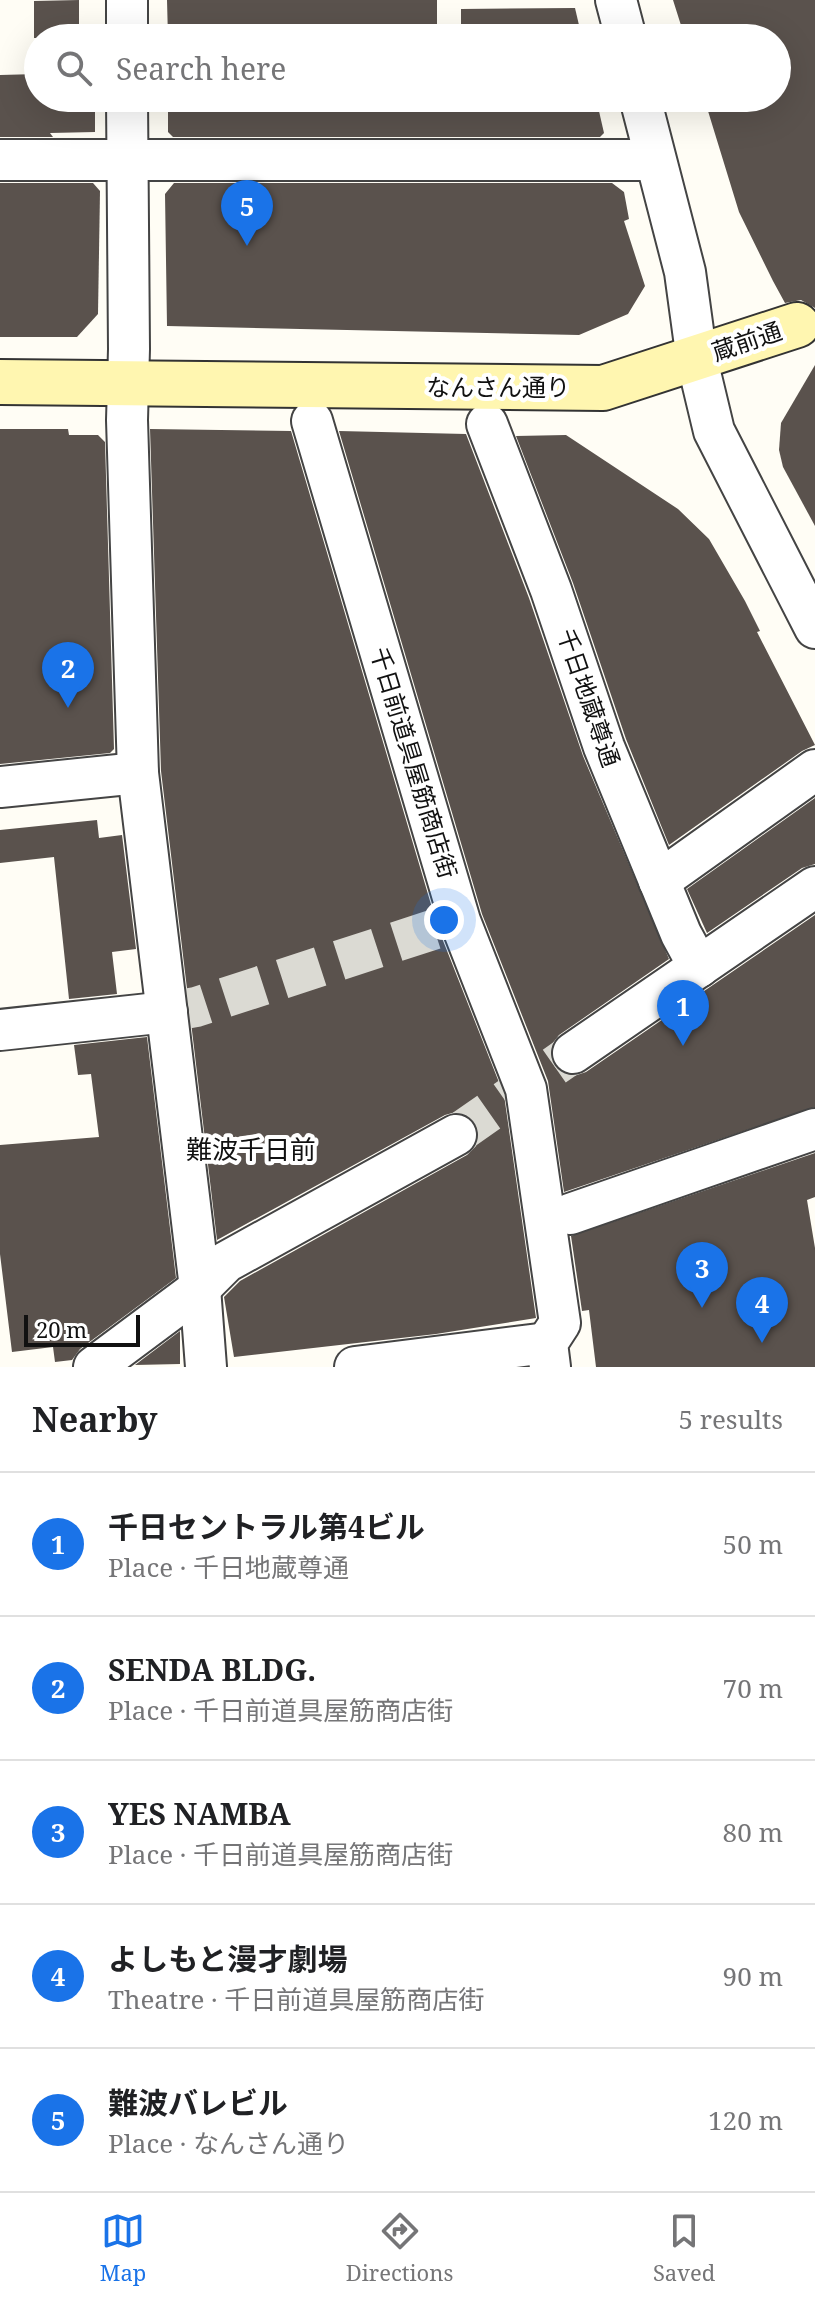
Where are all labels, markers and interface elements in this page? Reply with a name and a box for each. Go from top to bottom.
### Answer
search box [24,24,791,112]
icon: search [52,46,96,90]
text: Search here [116,48,286,89]
pin: 5 [221,180,273,246]
street label: 蔵前通 [707,313,786,368]
street label: なんさん通り [426,370,570,403]
street label: 千日地蔵尊通 [550,624,628,771]
pin: 2 [42,642,94,708]
street label: 千日前道具屋筋商店街 [364,643,465,882]
your location [424,900,464,940]
pin: 1 [657,980,709,1046]
district label: 難波千日前 [186,1131,316,1167]
pin: 3 [676,1242,728,1308]
pin: 4 [736,1277,788,1343]
scale bar [24,1311,140,1347]
text: 20 m [36,1314,87,1344]
text: Nearby [32,1396,158,1442]
text: 5 results [678,1401,783,1437]
text: 千日セントラル第4ビル [108,1506,425,1547]
text: 1 [51,1526,65,1562]
text: 50 m [723,1526,783,1562]
text: Place · 千日地蔵尊通 [108,1549,349,1585]
text: SENDA BLDG. [108,1649,316,1690]
text: 2 [51,1670,65,1706]
text: 70 m [723,1670,783,1706]
text: Place · 千日前道具屋筋商店街 [108,1692,453,1728]
text: YES NAMBA [108,1793,291,1834]
text: 3 [51,1814,65,1850]
text: 80 m [723,1814,783,1850]
text: Place · 千日前道具屋筋商店街 [108,1836,453,1872]
text: よしもと漫才劇場 [108,1938,347,1979]
text: 4 [51,1958,65,1994]
text: 90 m [723,1958,783,1994]
text: Theatre · 千日前道具屋筋商店街 [108,1981,484,2017]
text: 難波バレビル [108,2082,288,2123]
text: 5 [51,2102,65,2138]
text: 120 m [708,2102,783,2138]
text: Place · なんさん通り [108,2125,349,2161]
tab: Map [100,2209,146,2287]
tab: Directions [346,2209,453,2287]
tab: Saved [653,2209,715,2287]

